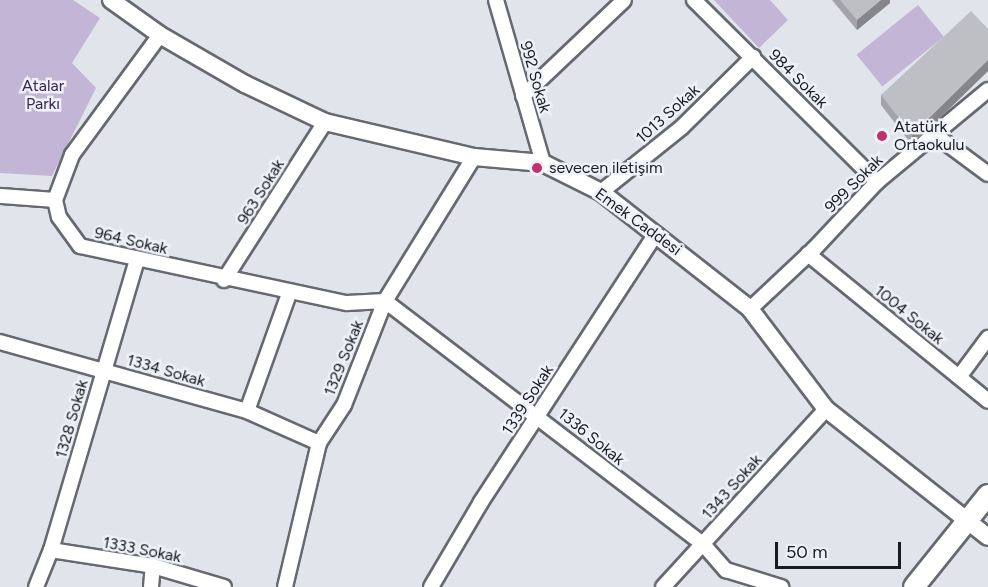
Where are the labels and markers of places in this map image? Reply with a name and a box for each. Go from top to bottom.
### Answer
place label: Atatürk Ortaokulu [894,117,964,155]
marker: Atatürk Ortaokulu [875,129,889,143]
place label: sevecen iletişim [549,158,663,178]
marker: sevecen iletişim [530,161,544,175]

